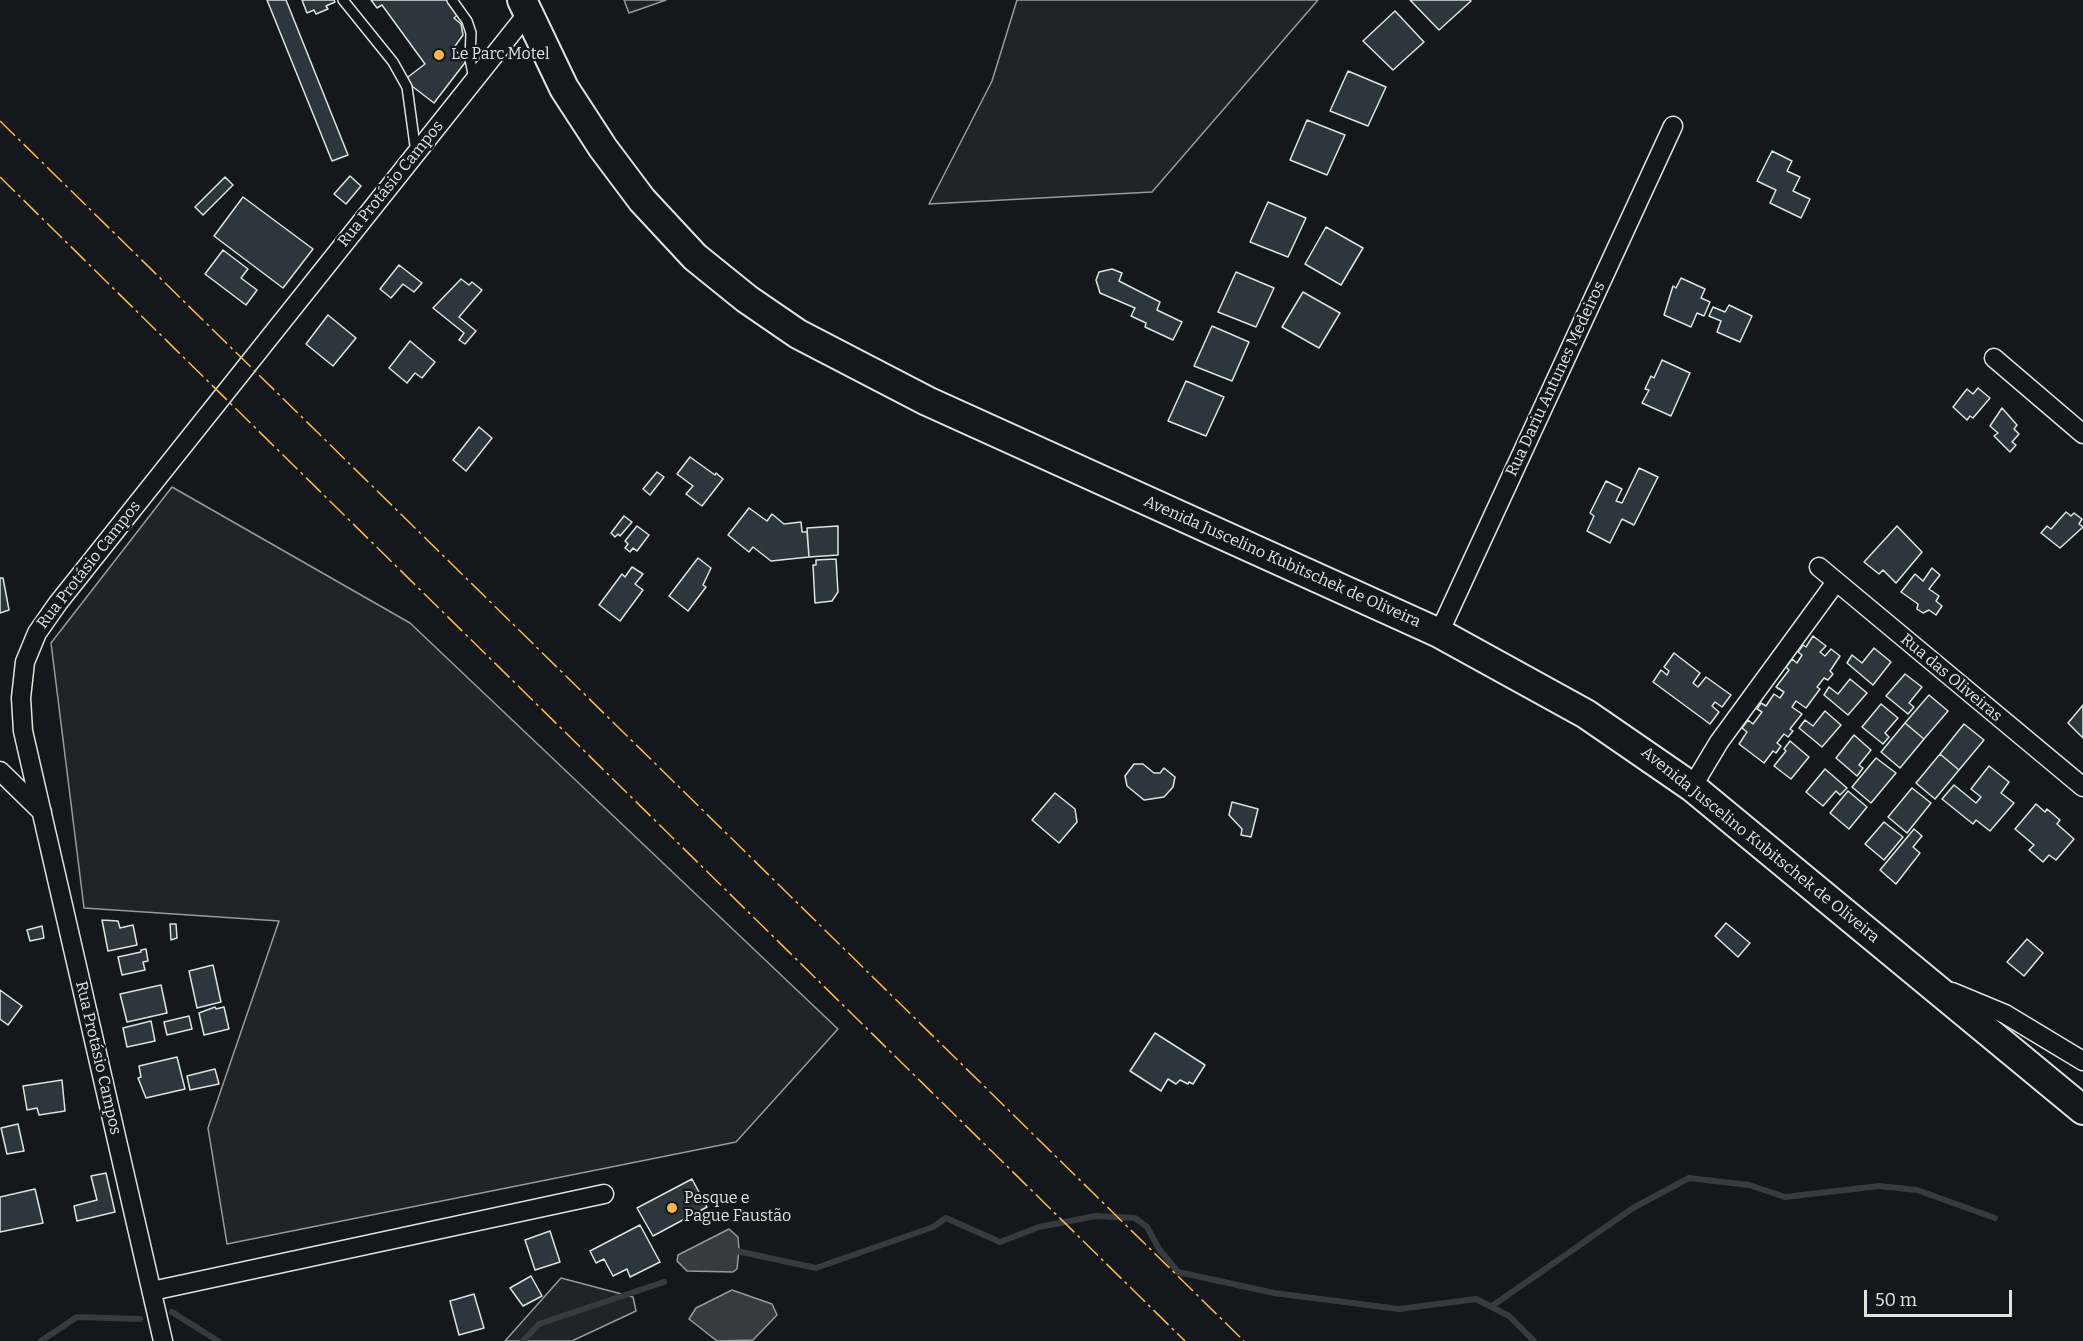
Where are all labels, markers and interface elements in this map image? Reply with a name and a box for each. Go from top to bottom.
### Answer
place label: Le Parc Motel [451,45,550,65]
marker: Le Parc Motel [432,48,446,62]
street label: Rua Protásio Campos [334,117,448,251]
street label: Rua Dariu Antunes Medeiros [1502,279,1610,479]
street label: Avenida Juscelino Kubitschek de Oliveira [1141,492,1423,632]
street label: Rua Protásio Campos [33,497,145,633]
street label: Rua das Oliveiras [1896,630,2006,726]
street label: Avenida Juscelino Kubitschek de Oliveira [1637,743,1883,947]
street label: Rua Protásio Campos [71,979,125,1137]
place label: Pesque e Pague Faustão [684,1189,791,1227]
marker: Pesque e Pague Faustão [665,1201,679,1215]
scale bar [1867,1278,2016,1316]
text: 50 m [1875,1289,1917,1311]

